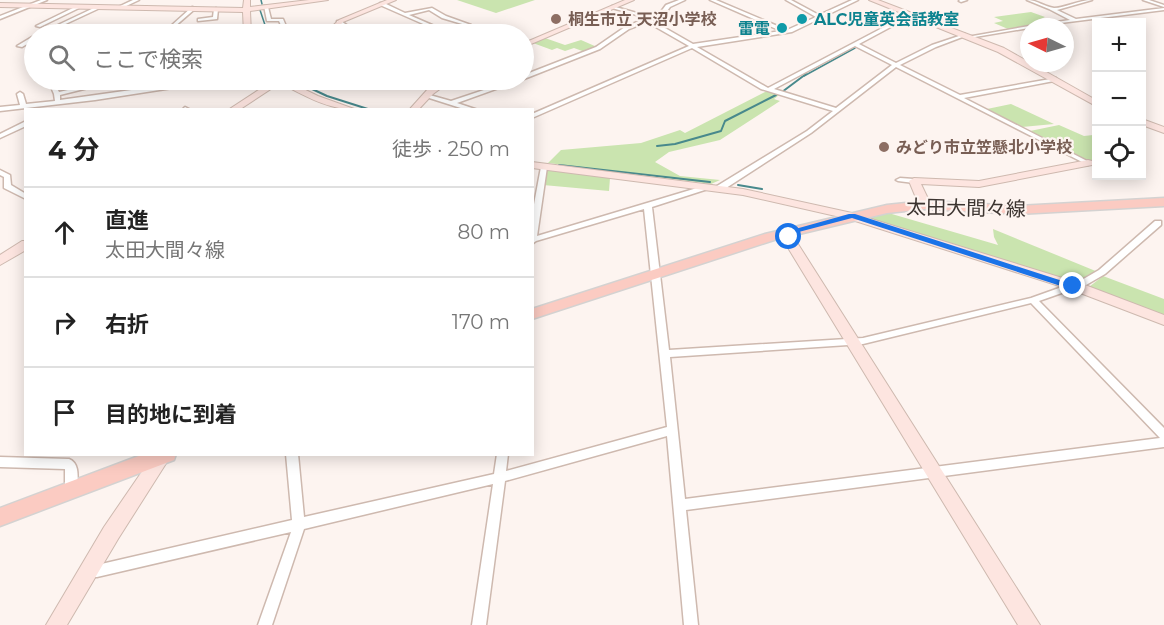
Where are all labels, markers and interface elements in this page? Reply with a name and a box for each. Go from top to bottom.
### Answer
place label: 桐生市立 天沼小学校 [568,10,717,29]
place label: ALC児童英会話教室 [813,10,959,29]
marker: 桐生市立 天沼小学校 [549,12,563,26]
marker: ALC児童英会話教室 [795,12,809,26]
north arrow [1020,18,1074,72]
map controls [1092,18,1146,180]
button: + [1092,18,1146,72]
place label: 雷電 [738,19,770,38]
marker: 雷電 [775,21,789,35]
search box [24,24,534,90]
icon: search [45,41,78,74]
text: ここで検索 [93,46,203,73]
button: − [1092,72,1146,126]
button: locate [1092,126,1146,180]
text: 4 分 [48,134,99,166]
text: 徒歩 · 250 m [392,137,510,161]
place label: みどり市立笠懸北小学校 [896,138,1072,157]
marker: みどり市立笠懸北小学校 [877,140,891,154]
street label: 太田大間々線 [906,195,1026,221]
text: 直進 [105,207,149,234]
icon: ahead [48,216,81,249]
text: 80 m [458,220,510,244]
route start [775,223,801,249]
text: 太田大間々線 [105,238,225,262]
route end [1059,272,1085,298]
icon: right [48,306,81,339]
text: 170 m [452,310,510,334]
text: 右折 [105,311,149,338]
icon: arrive [48,396,81,429]
text: 目的地に到着 [105,401,237,428]

